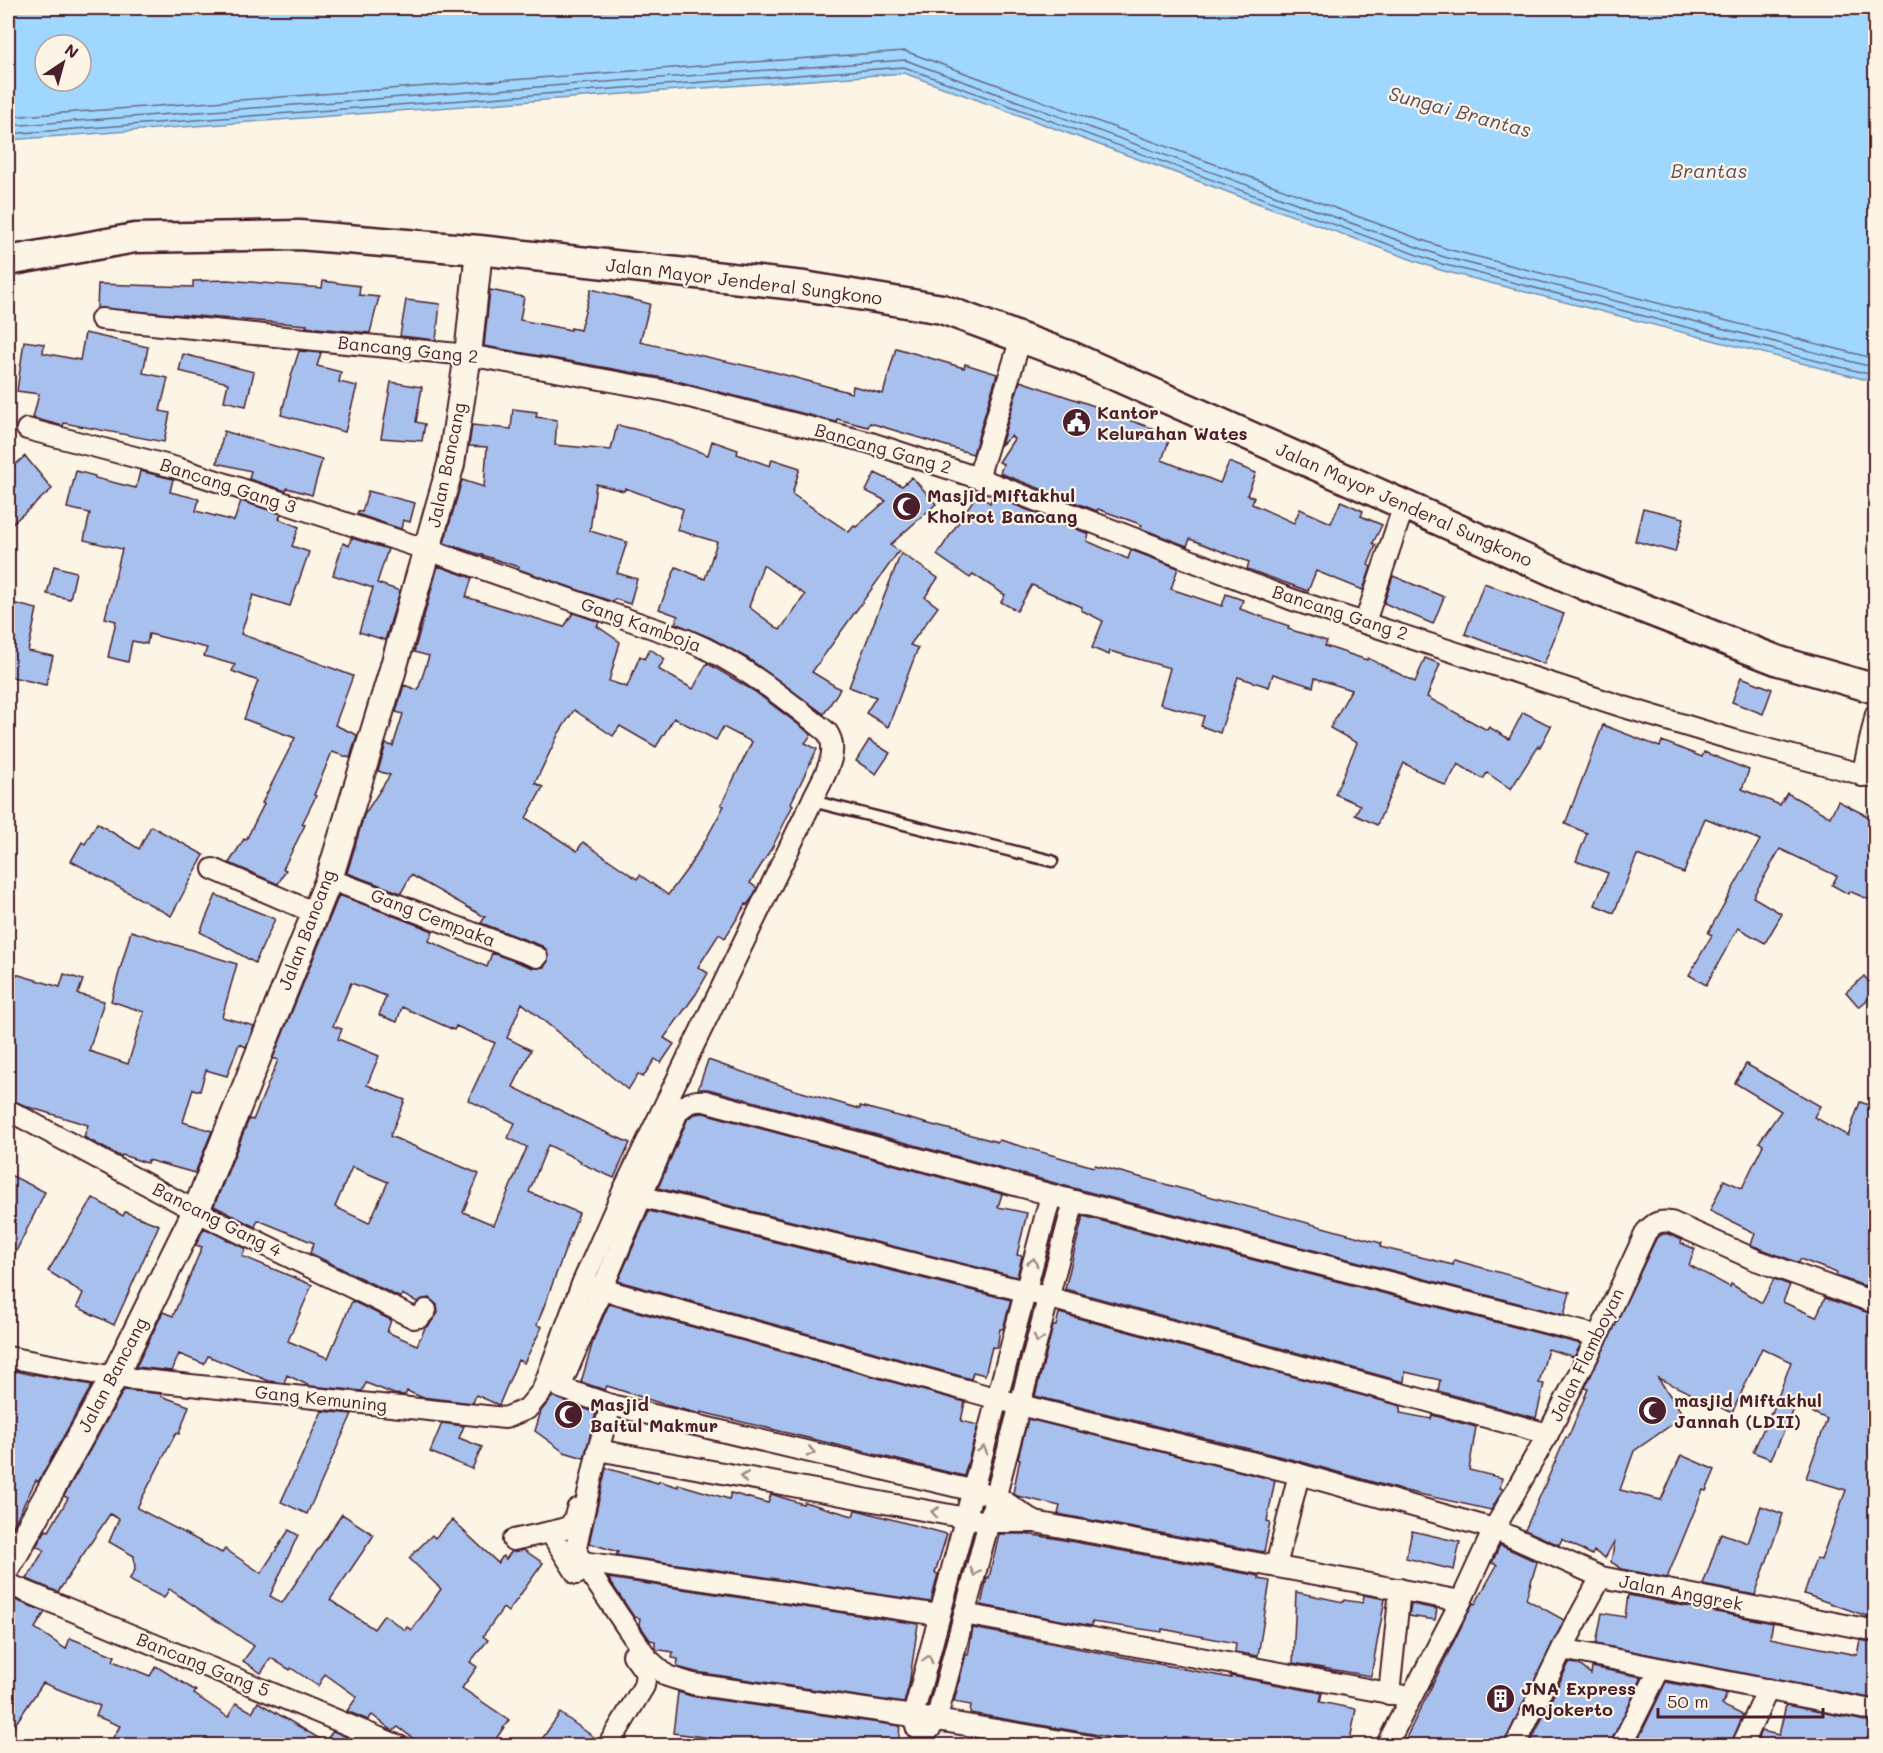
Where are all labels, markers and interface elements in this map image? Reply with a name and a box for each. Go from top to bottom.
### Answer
north arrow [33,33,93,93]
text: N [61,38,83,63]
water label: Sungai Brantas [1386,79,1535,143]
water label: Brantas [1671,157,1747,183]
street label: Jalan Mayor Jenderal Sungkono [605,252,884,310]
street label: Bancang Gang 2 [337,330,480,368]
street label: Jalan Bancang [421,400,471,529]
place label: Kantor Kelurahan Wates [1097,400,1248,445]
public building icon: Kantor Kelurahan Wates [1060,407,1092,439]
street label: Bancang Gang 2 [812,417,954,479]
street label: Jalan Mayor Jenderal Sungkono [1272,437,1537,572]
street label: Bancang Gang 3 [157,452,299,518]
place label: Masjid Miftakhul Khoirot Bancang [927,483,1078,528]
mosque icon: Masjid Miftakhul Khoirot Bancang [890,490,922,522]
street label: Bancang Gang 2 [1270,579,1411,645]
street label: Gang Kamboja [578,591,705,657]
street label: Jalan Bancang [272,866,340,993]
street label: Gang Cempaka [367,882,499,952]
street label: Bancang Gang 4 [149,1176,286,1262]
one-way arrow [1026,1257,1038,1268]
street label: Jalan Flamboyan [1543,1284,1629,1425]
street label: Jalan Bancang [72,1313,153,1436]
one-way arrow [1032,1334,1045,1344]
street label: Gang Kemuning [254,1379,388,1417]
place label: masjid Miftakhul Jannah (LDII) [1674,1388,1822,1433]
place label: Masjid Baitul Makmur [590,1392,718,1437]
mosque icon: masjid Miftakhul Jannah (LDII) [1637,1395,1669,1427]
mosque icon: Masjid Baitul Makmur [553,1399,585,1431]
one-way arrow [806,1444,816,1457]
one-way arrow [975,1446,988,1456]
one-way arrow [739,1471,749,1484]
one-way arrow [931,1507,940,1519]
one-way arrow [970,1567,983,1577]
street label: Jalan Anggrek [1617,1568,1745,1616]
street label: Bancang Gang 5 [133,1626,273,1702]
one-way arrow [920,1654,933,1664]
place label: JNA Express Mojokerto [1521,1676,1636,1721]
scale bar [1658,1681,1823,1719]
building icon: JNA Express Mojokerto [1484,1683,1516,1715]
text: 50 m [1667,1689,1709,1713]

